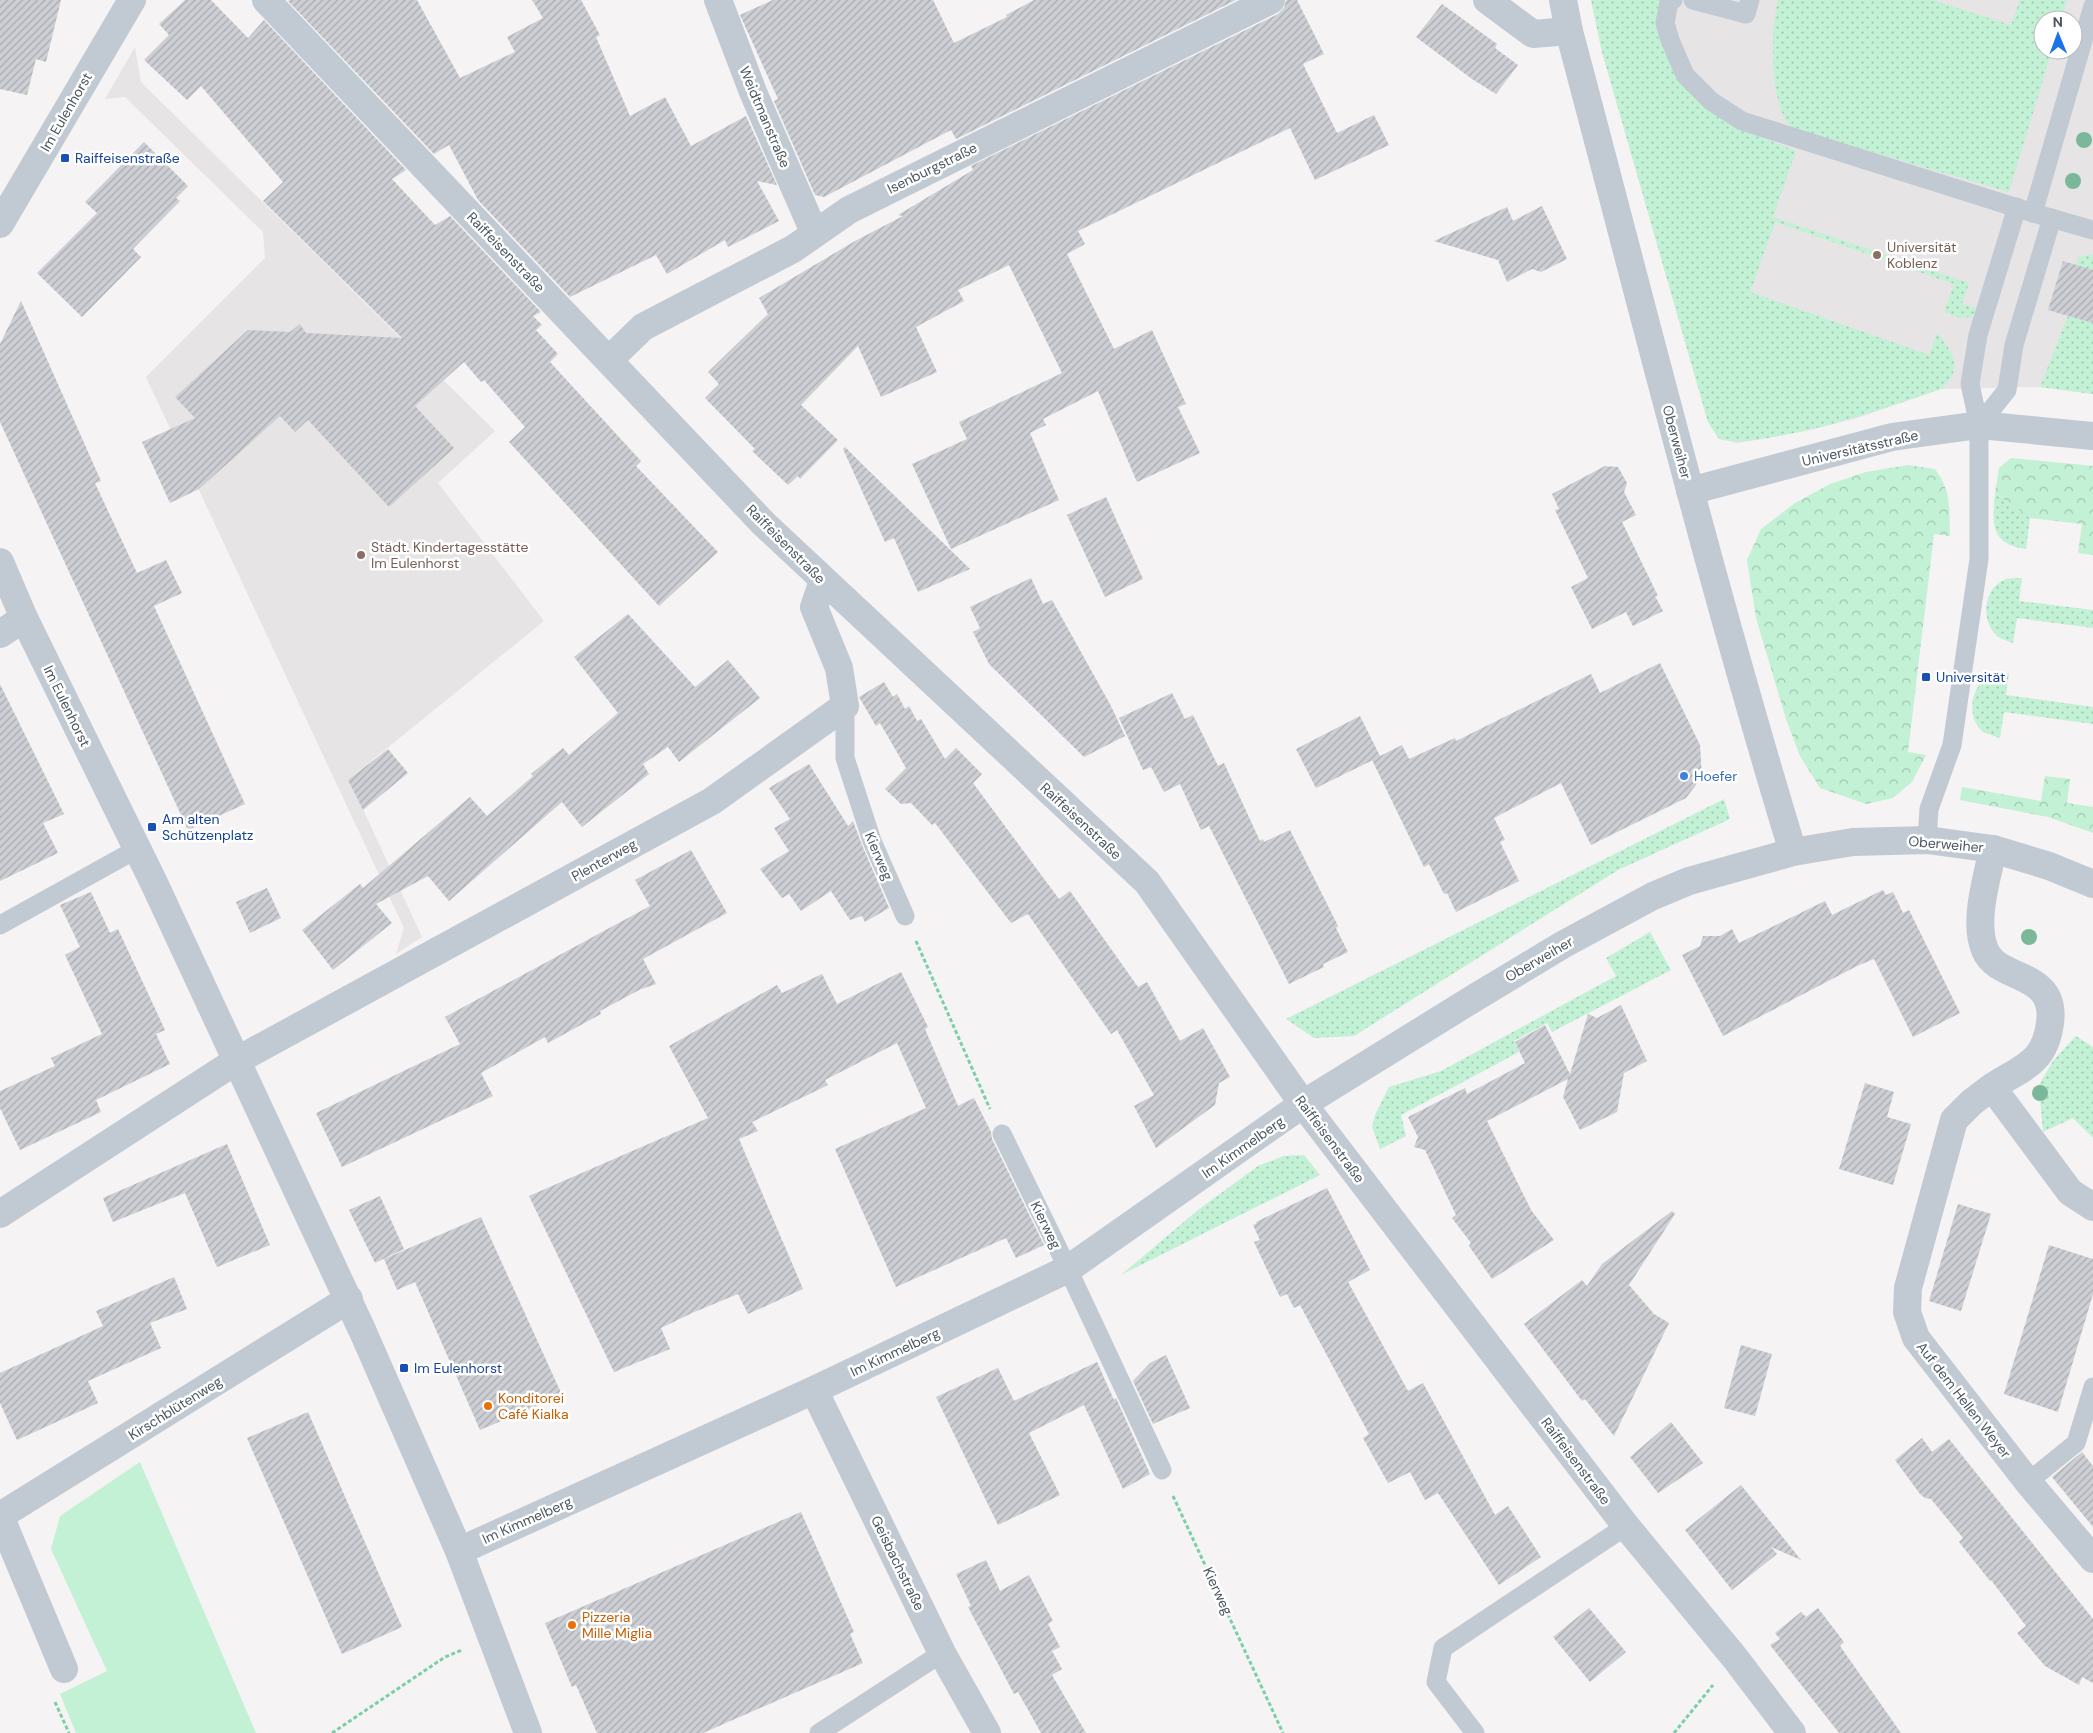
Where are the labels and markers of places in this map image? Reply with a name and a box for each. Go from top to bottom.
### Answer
place label: Raiffeisenstraße [75,149,180,167]
marker: Raiffeisenstraße [59,152,71,164]
place label: Universität Koblenz [1887,238,1957,272]
marker: Universität Koblenz [1871,249,1883,261]
place label: Städt. Kindertagesstätte Im Eulenhorst [371,538,528,572]
marker: Städt. Kindertagesstätte Im Eulenhorst [355,549,367,561]
place label: Universität [1936,668,2006,686]
marker: Universität [1920,671,1932,683]
place label: Hoefer [1694,767,1737,785]
marker: Hoefer [1678,770,1690,782]
place label: Am alten Schützenplatz [162,810,253,844]
marker: Am alten Schützenplatz [146,821,158,833]
place label: Im Eulenhorst [414,1359,502,1377]
marker: Im Eulenhorst [398,1362,410,1374]
place label: Konditorei Café Kialka [498,1389,569,1423]
marker: Konditorei Café Kialka [482,1400,494,1412]
place label: Pizzeria Mille Miglia [582,1608,652,1642]
marker: Pizzeria Mille Miglia [566,1619,578,1631]

